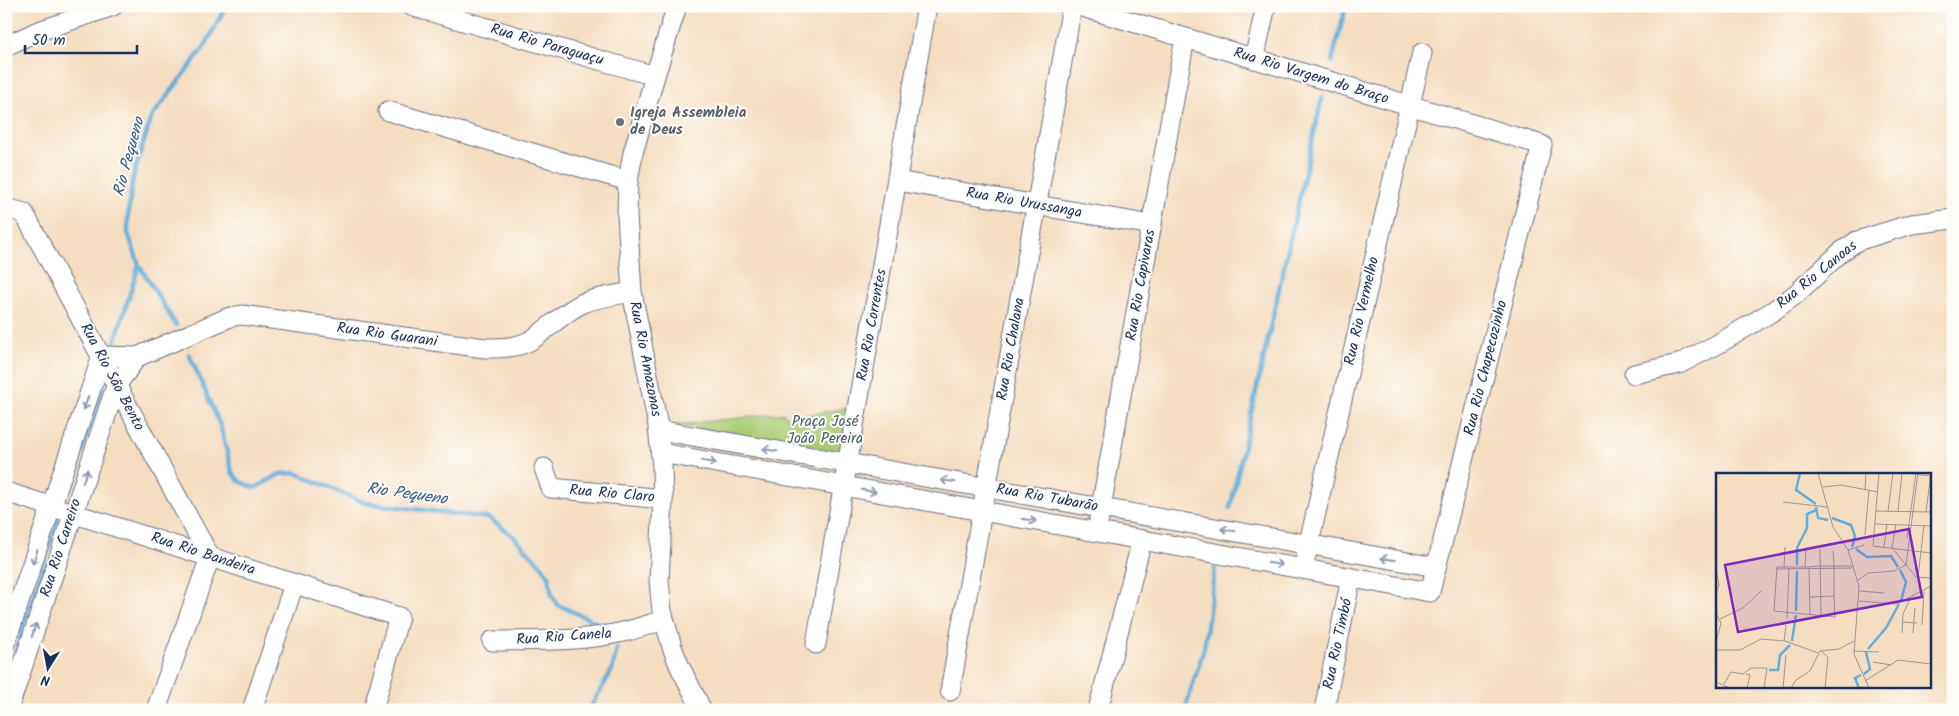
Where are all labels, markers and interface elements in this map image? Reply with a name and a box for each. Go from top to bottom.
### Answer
street label: Rua Rio Paraguaçu [488,17,606,73]
scale bar [25,22,138,54]
text: 50 m [32,29,66,53]
street label: Rua Rio Vargem do Braço [1230,41,1392,111]
place label: Igreja Assembleia de Deus [630,101,747,142]
water label: Rio Pequeno [106,113,152,199]
marker: Igreja Assembleia de Deus [614,116,626,128]
street label: Rua Rio Urussanga [964,181,1084,225]
street label: Rua Rio Capivaras [1119,227,1163,343]
street label: Rua Rio Canoas [1771,234,1863,315]
street label: Rua Rio Vermelho [1338,254,1386,368]
street label: Rua Rio Correntes [850,266,894,383]
street label: Rua Rio Chalana [990,296,1032,402]
street label: Rua Rio Chapecozinho [1458,298,1514,438]
street label: Rua Rio Amazonas [622,299,668,419]
street label: Rua Rio Guarani [335,316,440,354]
street label: Rua Rio São Bento [73,319,151,435]
one-way arrow [81,394,91,410]
park label: Praça José João Pereira [787,410,863,451]
one-way arrow [763,444,779,454]
one-way arrow [700,458,716,467]
one-way arrow [81,469,90,484]
inset map [1716,473,1932,688]
one-way arrow [940,475,956,485]
water label: Rio Pequeno [365,476,451,512]
street label: Rua Rio Tubarão [994,477,1100,519]
street label: Rua Rio Claro [568,478,656,510]
one-way arrow [860,486,876,496]
street label: Rua Rio Carreiro [34,496,88,600]
one-way arrow [1020,515,1036,525]
one-way arrow [1221,525,1237,535]
street label: Rua Rio Bandeira [148,526,258,582]
one-way arrow [30,548,39,564]
one-way arrow [1381,553,1397,563]
one-way arrow [1266,560,1282,569]
street label: Rua Rio Timbó [1317,595,1360,692]
one-way arrow [29,622,39,638]
street label: Rua Rio Canela [515,622,613,652]
north arrow [22,644,72,694]
text: N [39,668,52,691]

